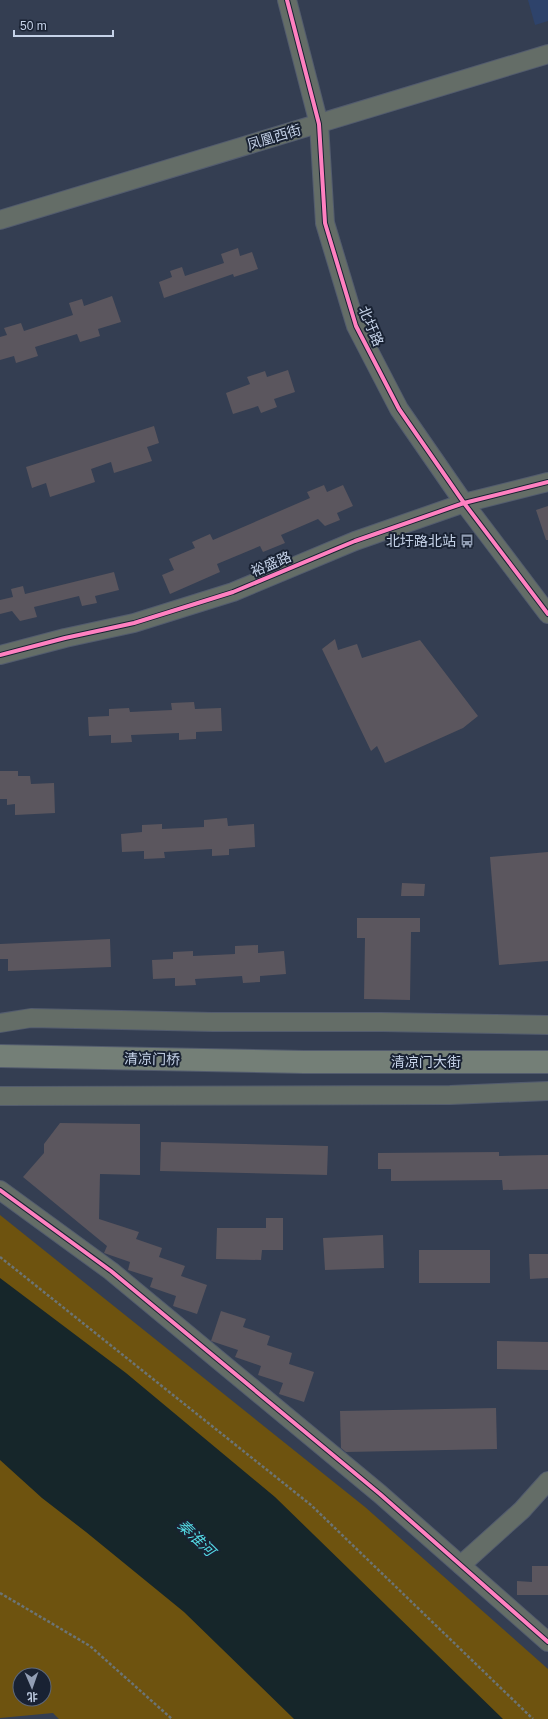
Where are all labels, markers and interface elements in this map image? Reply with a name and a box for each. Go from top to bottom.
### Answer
scale bar [14,12,113,38]
text: 50 m [20,19,47,33]
street label: 凤凰西街 [245,121,303,153]
street label: 北圩路 [355,304,387,348]
place label: 北圩路北站 [386,533,456,549]
bus stop icon: 北圩路北站 [459,533,475,549]
street label: 裕盛路 [249,548,293,580]
street label: 清凉门桥 [124,1051,180,1067]
street label: 清凉门大街 [391,1054,461,1070]
water label: 秦淮河 [174,1516,221,1561]
north arrow [12,1667,52,1707]
text: 北 [27,1691,38,1703]

